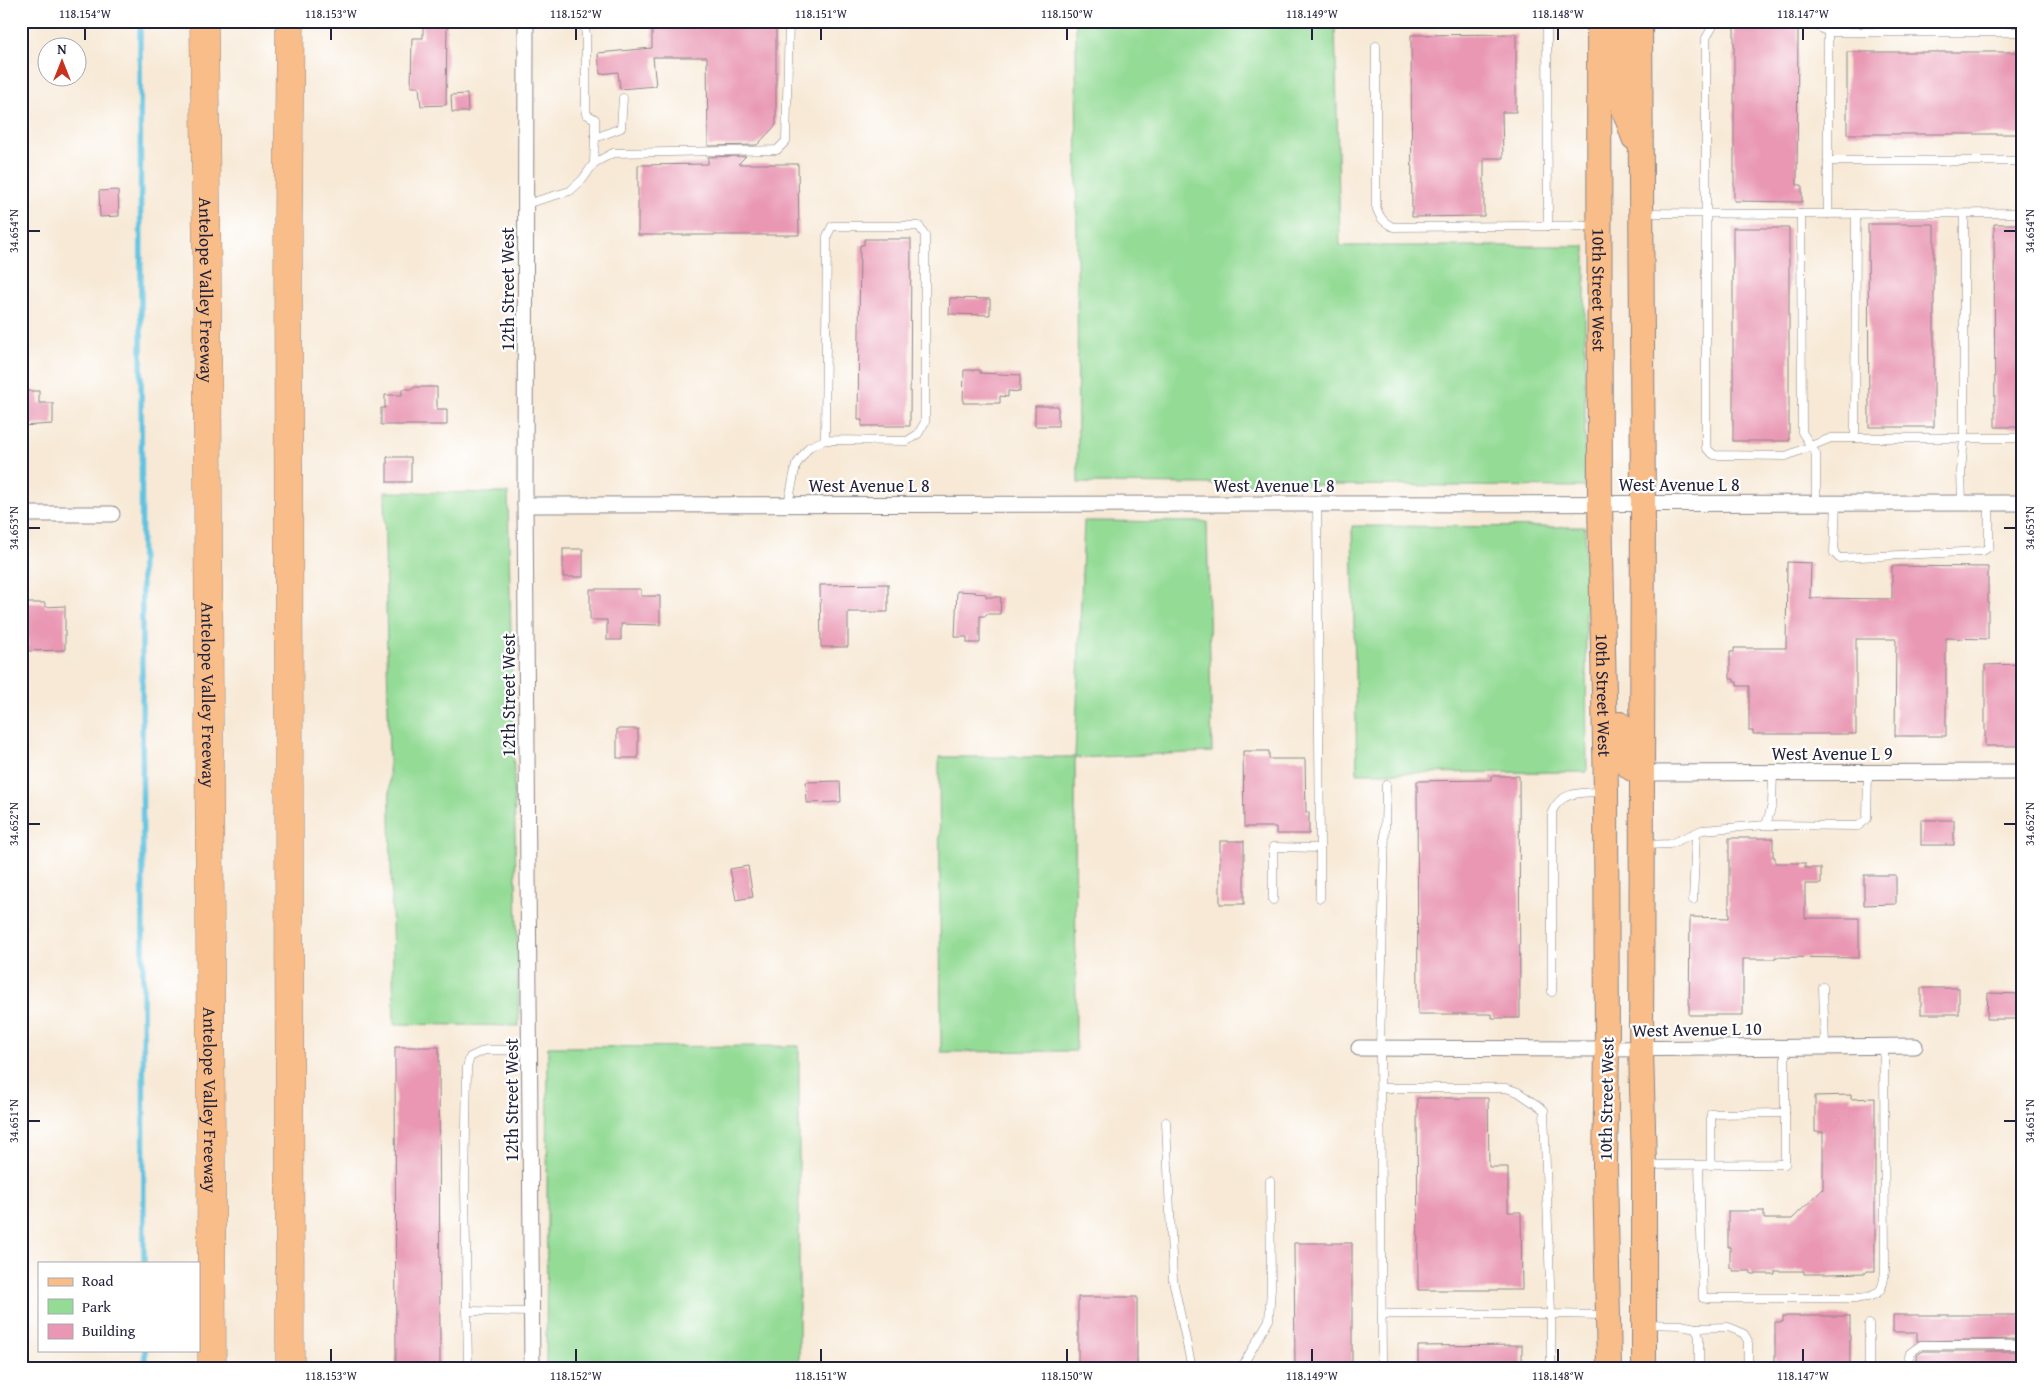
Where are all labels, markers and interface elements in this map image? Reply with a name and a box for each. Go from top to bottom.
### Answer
text: 118.154°W [59,5,112,22]
text: 118.153°W [305,5,358,22]
text: 118.152°W [550,5,603,22]
text: 118.151°W [795,5,848,22]
text: 118.150°W [1041,5,1094,22]
text: 118.149°W [1286,5,1339,22]
text: 118.148°W [1532,5,1585,22]
text: 118.147°W [1777,5,1830,22]
north arrow [38,38,88,88]
text: N [57,39,67,59]
street label: Antelope Valley Freeway [193,197,221,383]
text: 34.654°N [5,209,22,253]
text: 34.654°N [2021,209,2038,253]
street label: 12th Street West [494,226,521,351]
street label: 10th Street West [1586,228,1613,353]
street label: West Avenue L 8 [1618,471,1740,498]
street label: West Avenue L 8 [808,472,930,499]
street label: West Avenue L 8 [1213,472,1335,499]
text: 34.653°N [5,506,22,550]
text: 34.653°N [2021,506,2038,550]
street label: Antelope Valley Freeway [195,602,223,788]
street label: 12th Street West [495,632,522,757]
street label: 10th Street West [1589,633,1619,758]
street label: West Avenue L 9 [1771,740,1893,767]
text: 34.652°N [5,802,22,846]
text: 34.652°N [2021,802,2038,846]
street label: Antelope Valley Freeway [197,1007,225,1193]
street label: West Avenue L 10 [1632,1014,1762,1044]
street label: 10th Street West [1591,1036,1621,1161]
street label: 12th Street West [498,1037,525,1162]
text: 34.651°N [5,1099,22,1143]
text: 34.651°N [2021,1099,2038,1143]
legend [38,1262,200,1352]
text: Road [82,1270,113,1291]
text: Park [82,1296,111,1317]
text: Building [82,1320,136,1341]
text: 118.153°W [305,1367,358,1384]
text: 118.152°W [550,1367,603,1384]
text: 118.151°W [795,1367,848,1384]
text: 118.150°W [1041,1367,1094,1384]
text: 118.149°W [1286,1367,1339,1384]
text: 118.148°W [1532,1367,1585,1384]
text: 118.147°W [1777,1367,1830,1384]

